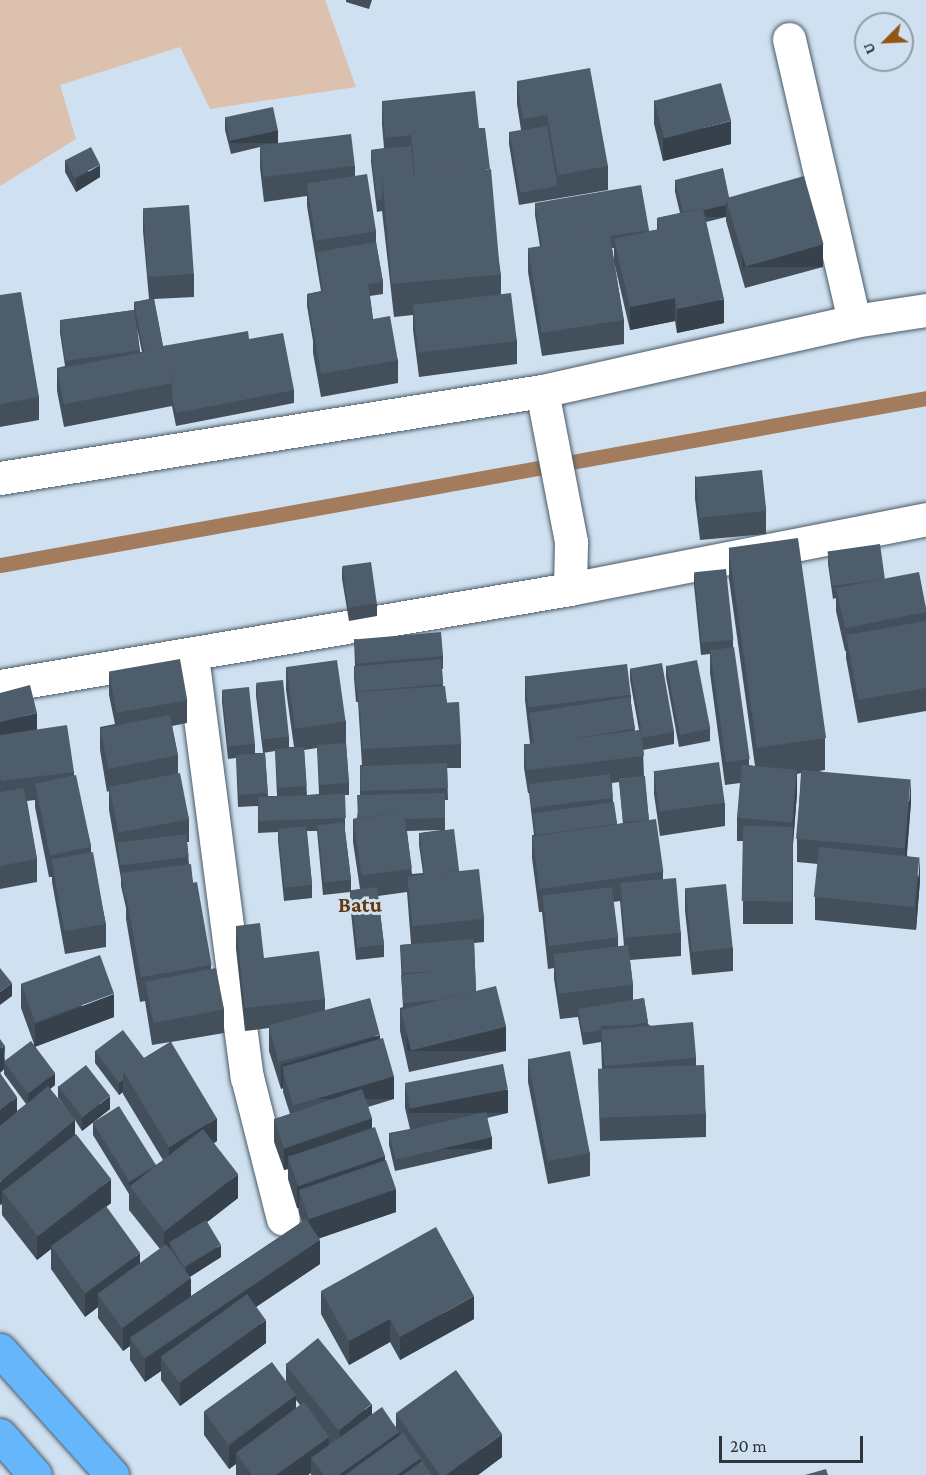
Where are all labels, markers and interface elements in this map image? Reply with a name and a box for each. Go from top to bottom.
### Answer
north arrow [854,12,914,72]
text: U [859,40,879,57]
district label: Batu [338,892,382,918]
scale bar [722,1424,866,1462]
text: 20 m [730,1436,767,1456]

